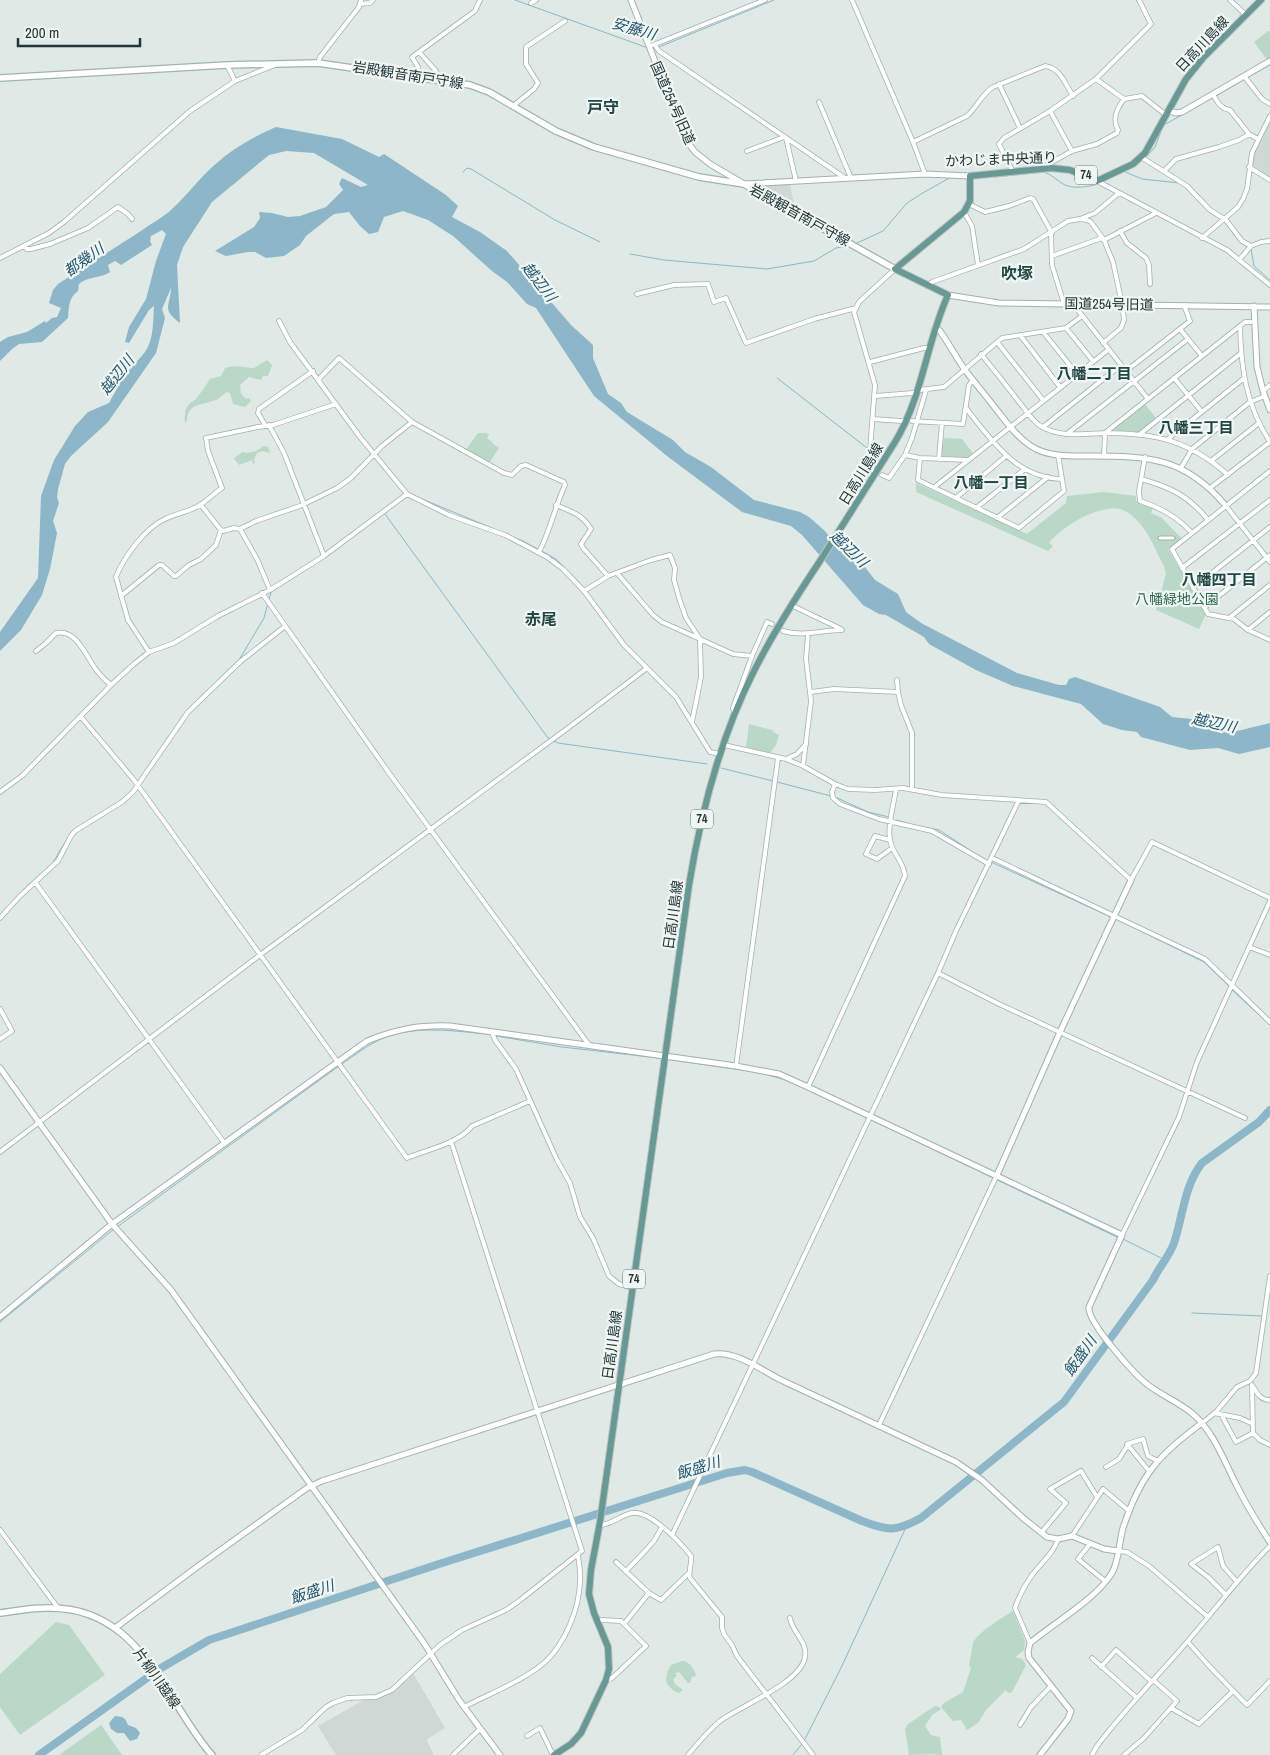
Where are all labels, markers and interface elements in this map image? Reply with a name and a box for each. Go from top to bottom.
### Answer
water label: 安藤川 [610,12,661,45]
street label: 日高川島線 [1172,12,1232,76]
scale bar [18,15,140,47]
text: 200 m [25,22,59,43]
street label: 岩殿観音南戸守線 [351,57,465,93]
street label: 国道254号旧道 [647,59,699,147]
district label: 戸守 [587,96,619,118]
street label: かわじま中央通り [945,148,1057,170]
road number: 74 [1075,166,1097,184]
street label: 岩殿観音南戸守線 [747,180,853,250]
water label: 都幾川 [59,237,110,281]
water label: 越辺川 [517,257,563,307]
district label: 吹塚 [1001,262,1033,284]
street label: 国道254号旧道 [1064,294,1154,314]
water label: 越辺川 [94,349,140,399]
district label: 八幡二丁目 [1056,363,1132,384]
district label: 八幡三丁目 [1158,417,1234,438]
street label: 日高川島線 [835,440,887,508]
district label: 八幡一丁目 [953,472,1029,493]
water label: 越辺川 [826,525,874,573]
district label: 八幡四丁目 [1181,569,1257,590]
park label: 八幡緑地公園 [1135,590,1219,608]
district label: 赤尾 [525,608,557,630]
water label: 越辺川 [1190,708,1240,738]
road number: 74 [691,810,713,829]
street label: 日高川島線 [659,879,687,951]
road number: 74 [623,1270,645,1288]
street label: 日高川島線 [598,1309,626,1381]
water label: 飯盛川 [1058,1330,1102,1380]
water label: 飯盛川 [673,1450,724,1484]
water label: 飯盛川 [287,1574,338,1608]
street label: 片柳川越線 [130,1644,184,1712]

